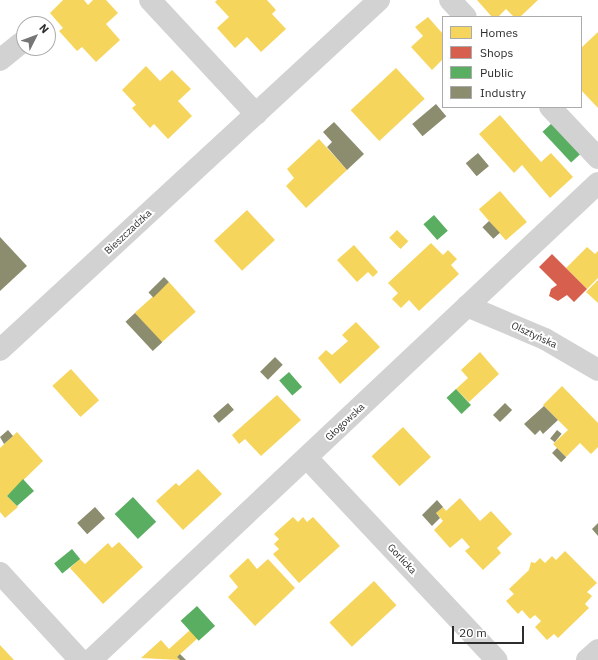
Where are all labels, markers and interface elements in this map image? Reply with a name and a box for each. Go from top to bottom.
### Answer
north arrow [16,16,56,56]
legend [442,16,582,108]
text: N [36,21,52,36]
text: Homes [480,25,518,40]
text: Shops [480,45,513,60]
text: Public [480,65,513,80]
text: Industry [480,85,526,100]
street label: Bieszczadzka [102,207,154,257]
street label: Olsztyńska [509,319,559,351]
street label: Głogowska [323,401,367,443]
street label: Gorlicka [385,541,419,577]
scale bar [454,618,526,644]
text: 20 m [459,625,487,640]

